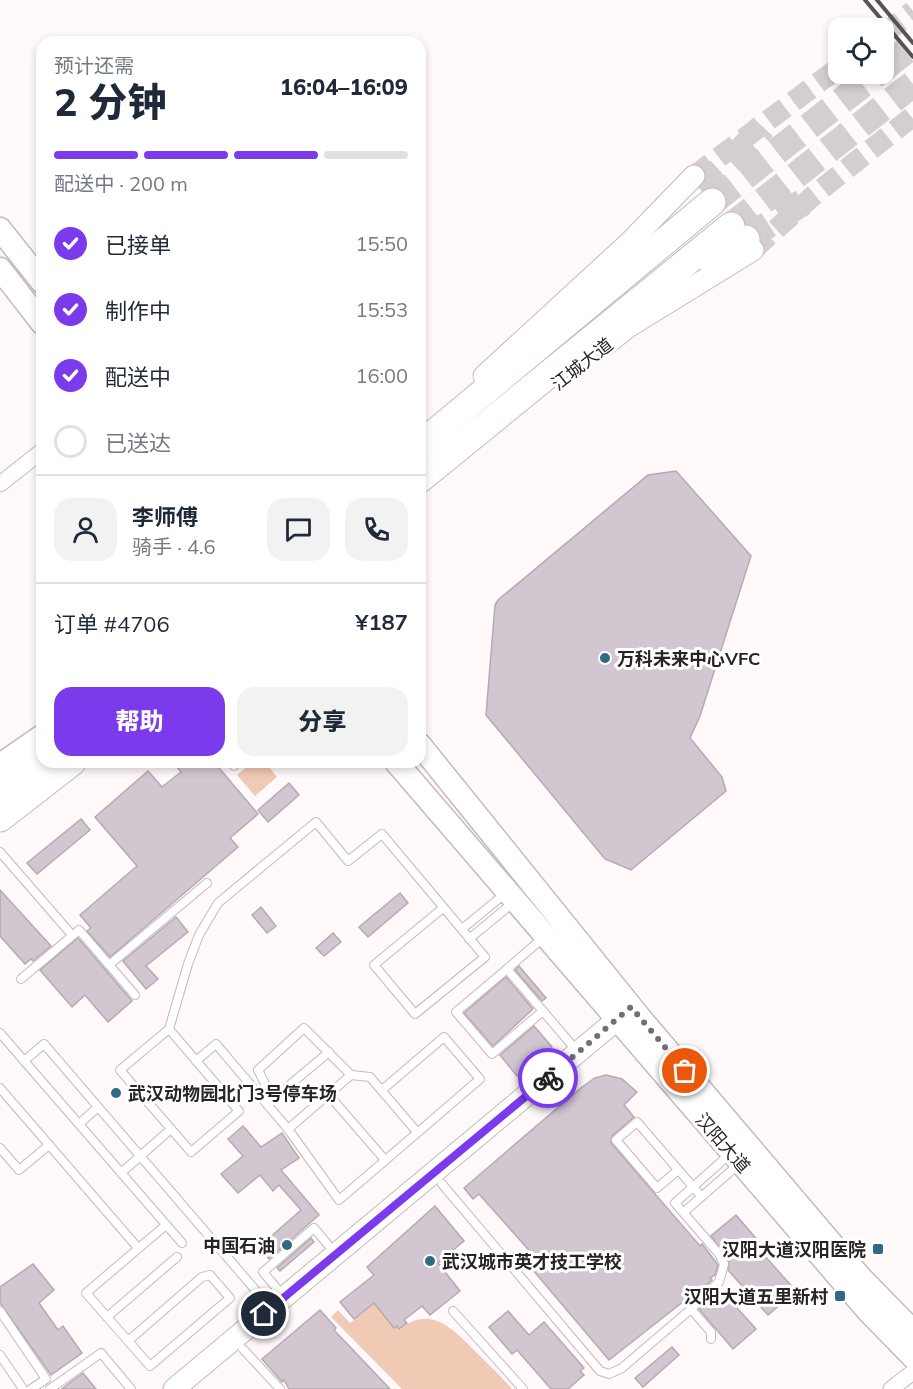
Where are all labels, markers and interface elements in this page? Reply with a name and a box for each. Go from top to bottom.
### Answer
map controls [828,18,894,84]
button: locate [828,18,894,84]
text: 预计还需 [54,53,134,78]
text: 16:04–16:09 [280,73,408,101]
text: 2 分钟 [54,77,166,126]
text: 配送中 · 200 m [54,171,188,196]
icon: check [54,227,87,260]
text: 已接单 [105,231,171,259]
text: 15:50 [355,231,408,256]
icon: check [54,293,87,326]
text: 制作中 [105,297,171,325]
text: 15:53 [355,297,408,322]
street label: 江城大道 [547,333,617,395]
icon: check [54,359,87,392]
text: 配送中 [105,363,171,391]
text: 16:00 [355,363,408,388]
text: 已送达 [105,429,171,457]
button: person [54,498,117,561]
button: chat [267,498,330,561]
button: phone [345,498,408,561]
text: 李师傅 [132,503,198,531]
text: 骑手 · 4.6 [132,534,216,559]
text: ¥187 [355,608,408,636]
text: 订单 #4706 [54,610,170,638]
place label: 万科未来中心VFC [617,647,760,670]
marker: 万科未来中心VFC [598,651,612,665]
button: 帮助 [54,687,225,756]
button: 分享 [237,687,408,756]
pin [659,1045,710,1096]
courier [518,1048,578,1108]
icon: bag [668,1054,701,1087]
icon: bike [532,1062,565,1095]
place label: 武汉动物园北门3号停车场 [128,1082,337,1105]
marker: 武汉动物园北门3号停车场 [109,1086,123,1100]
street label: 汉阳大道 [691,1108,755,1178]
place label: 中国石油 [203,1234,275,1257]
marker: 中国石油 [280,1238,294,1252]
place label: 汉阳大道汉阳医院 [722,1238,866,1261]
marker: 汉阳大道汉阳医院 [871,1242,885,1256]
place label: 武汉城市英才技工学校 [442,1250,622,1273]
marker: 武汉城市英才技工学校 [423,1254,437,1268]
place label: 汉阳大道五里新村 [684,1285,828,1308]
pin [238,1288,289,1339]
marker: 汉阳大道五里新村 [833,1289,847,1303]
icon: home [247,1297,280,1330]

